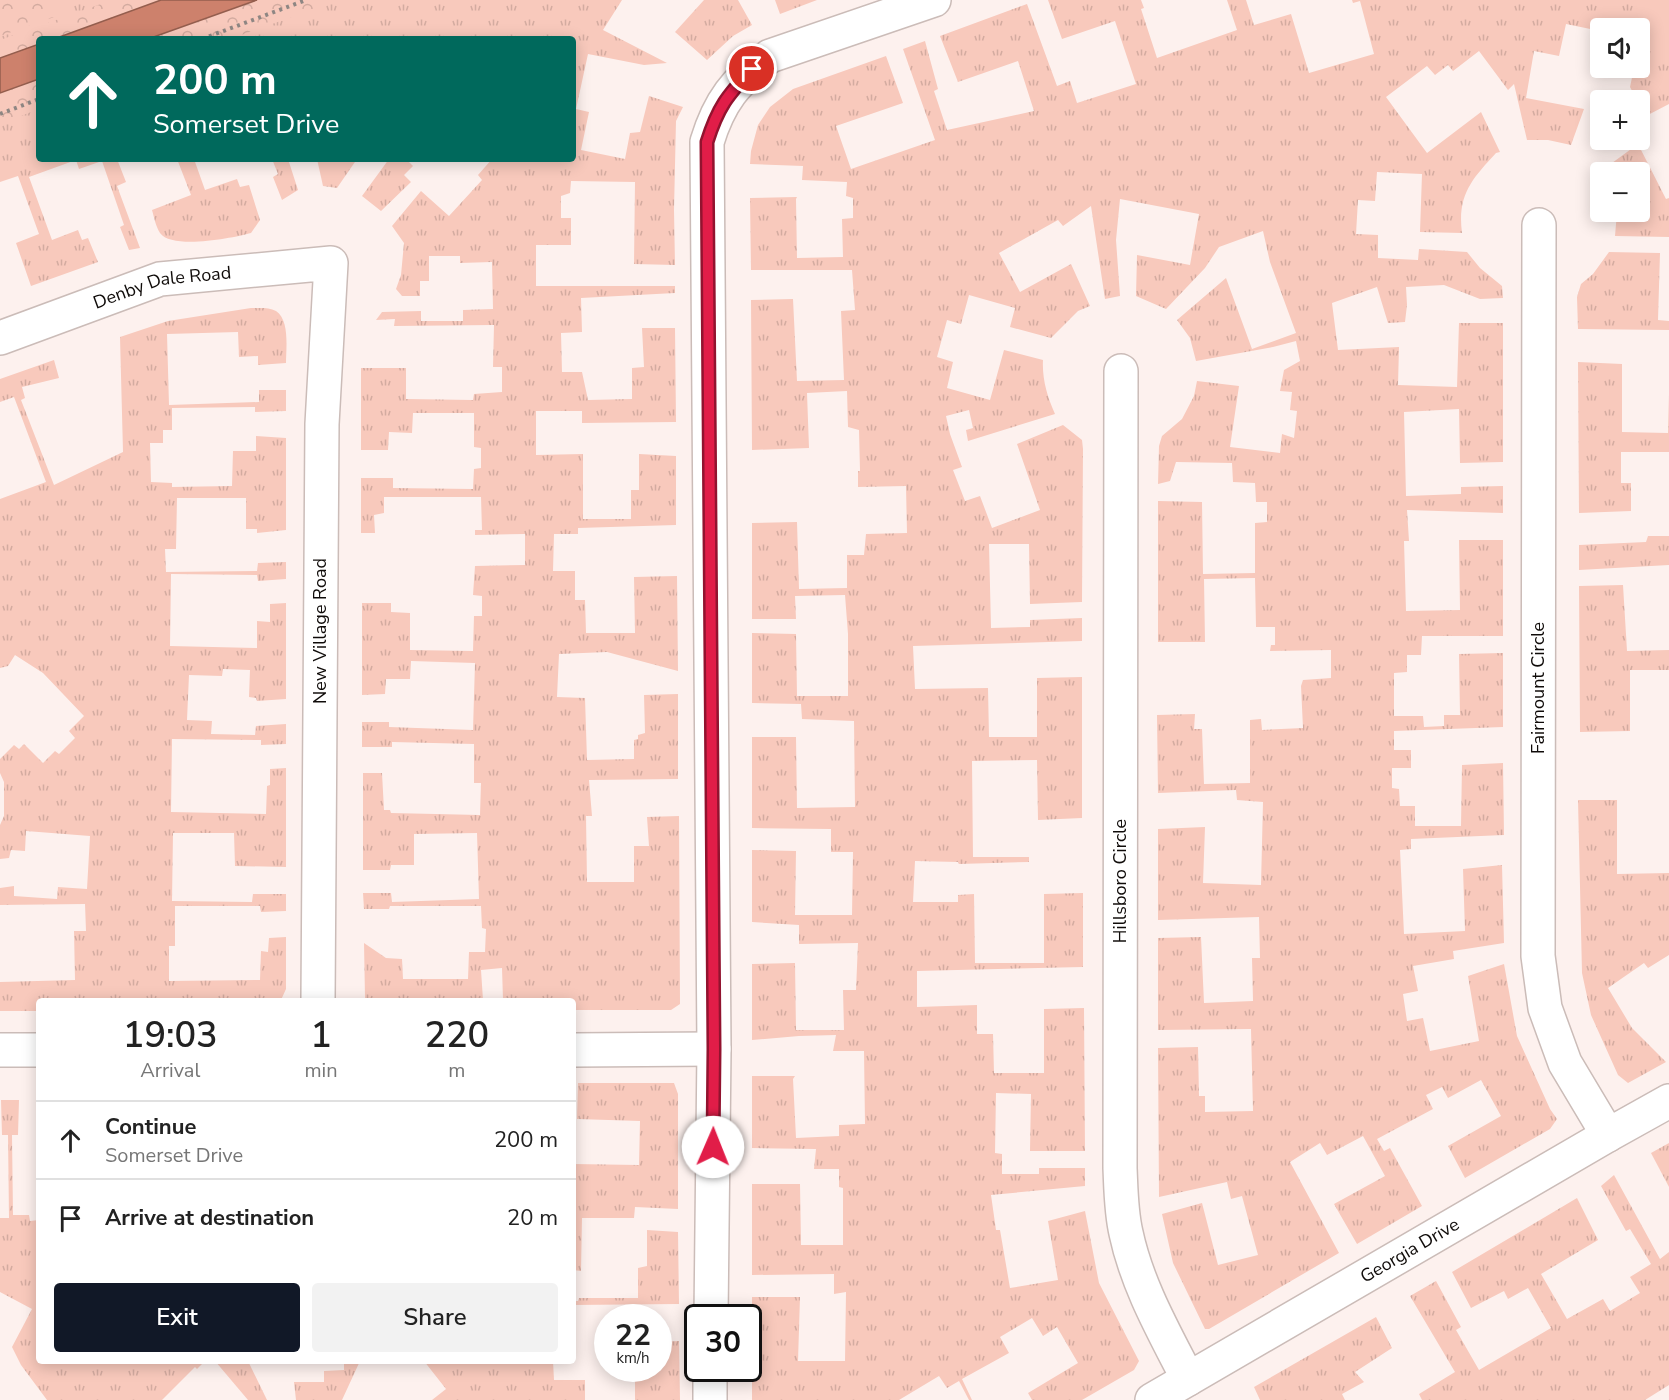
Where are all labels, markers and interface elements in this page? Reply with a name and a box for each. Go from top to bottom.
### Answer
map controls [1590,18,1650,222]
button: sound [1590,18,1650,78]
pin [726,43,777,94]
text: 200 m [153,52,277,109]
icon: arrive [735,52,768,85]
icon: ahead [54,60,132,138]
button: + [1590,90,1650,150]
text: Somerset Drive [153,106,339,143]
button: − [1590,162,1650,222]
street label: Denby Dale Road [90,260,232,315]
street label: New Village Road [308,558,332,704]
street label: Fairmount Circle [1526,622,1550,754]
street label: Hillsboro Circle [1108,819,1132,943]
text: 19:03 [123,1011,218,1060]
text: 1 [310,1011,332,1060]
text: 220 [424,1011,489,1060]
text: Arrival [140,1057,200,1084]
text: min [305,1057,338,1084]
text: m [448,1057,465,1084]
text: Continue [105,1112,196,1142]
position arrow [681,1115,745,1179]
icon: ahead [54,1124,87,1157]
text: 200 m [494,1125,558,1155]
text: Somerset Drive [105,1142,243,1169]
icon: arrive [54,1202,87,1235]
text: Arrive at destination [105,1203,314,1233]
text: 20 m [507,1203,558,1233]
street label: Georgia Drive [1356,1212,1464,1288]
button: Exit [54,1283,300,1352]
button: Share [312,1283,558,1352]
speed limit sign: 30 [684,1304,762,1382]
text: 22 [615,1315,651,1356]
text: km/h [616,1348,650,1368]

